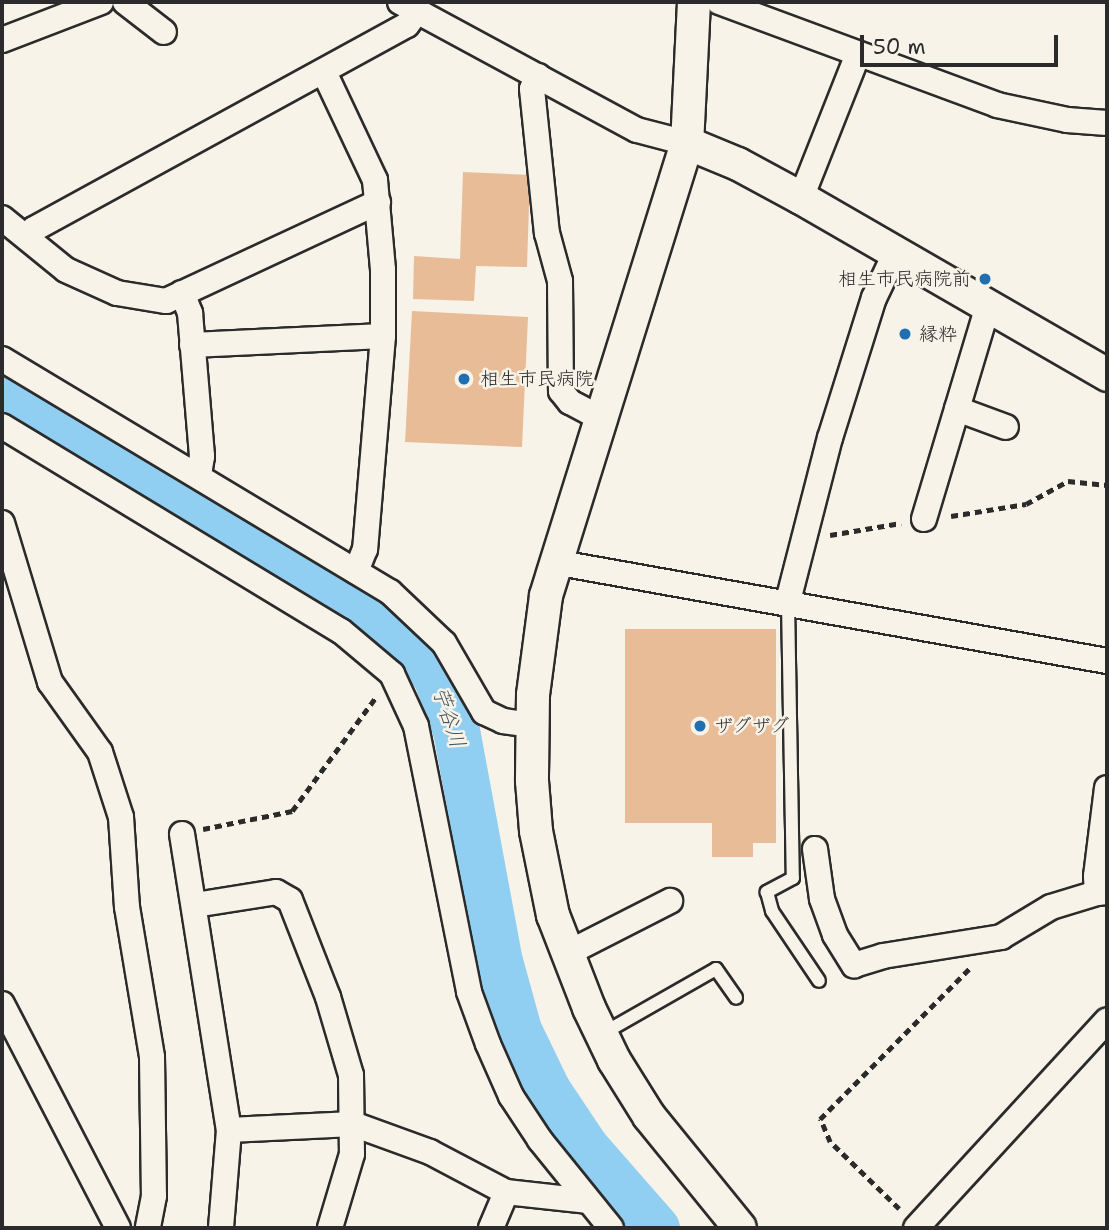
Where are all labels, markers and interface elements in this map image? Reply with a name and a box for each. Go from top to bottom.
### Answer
scale bar [864,21,1062,65]
text: 50 m [873,33,926,61]
place label: 相生市民病院前 [838,268,971,290]
marker: 相生市民病院前 [977,271,993,287]
place label: 縁粋 [919,323,957,345]
marker: 縁粋 [897,326,913,342]
place label: 相生市民病院 [480,368,594,390]
marker: 相生市民病院 [454,369,474,389]
water label: 苧谷川 [427,683,471,751]
place label: ザグザグ [714,715,790,737]
marker: ザグザグ [692,718,708,734]

